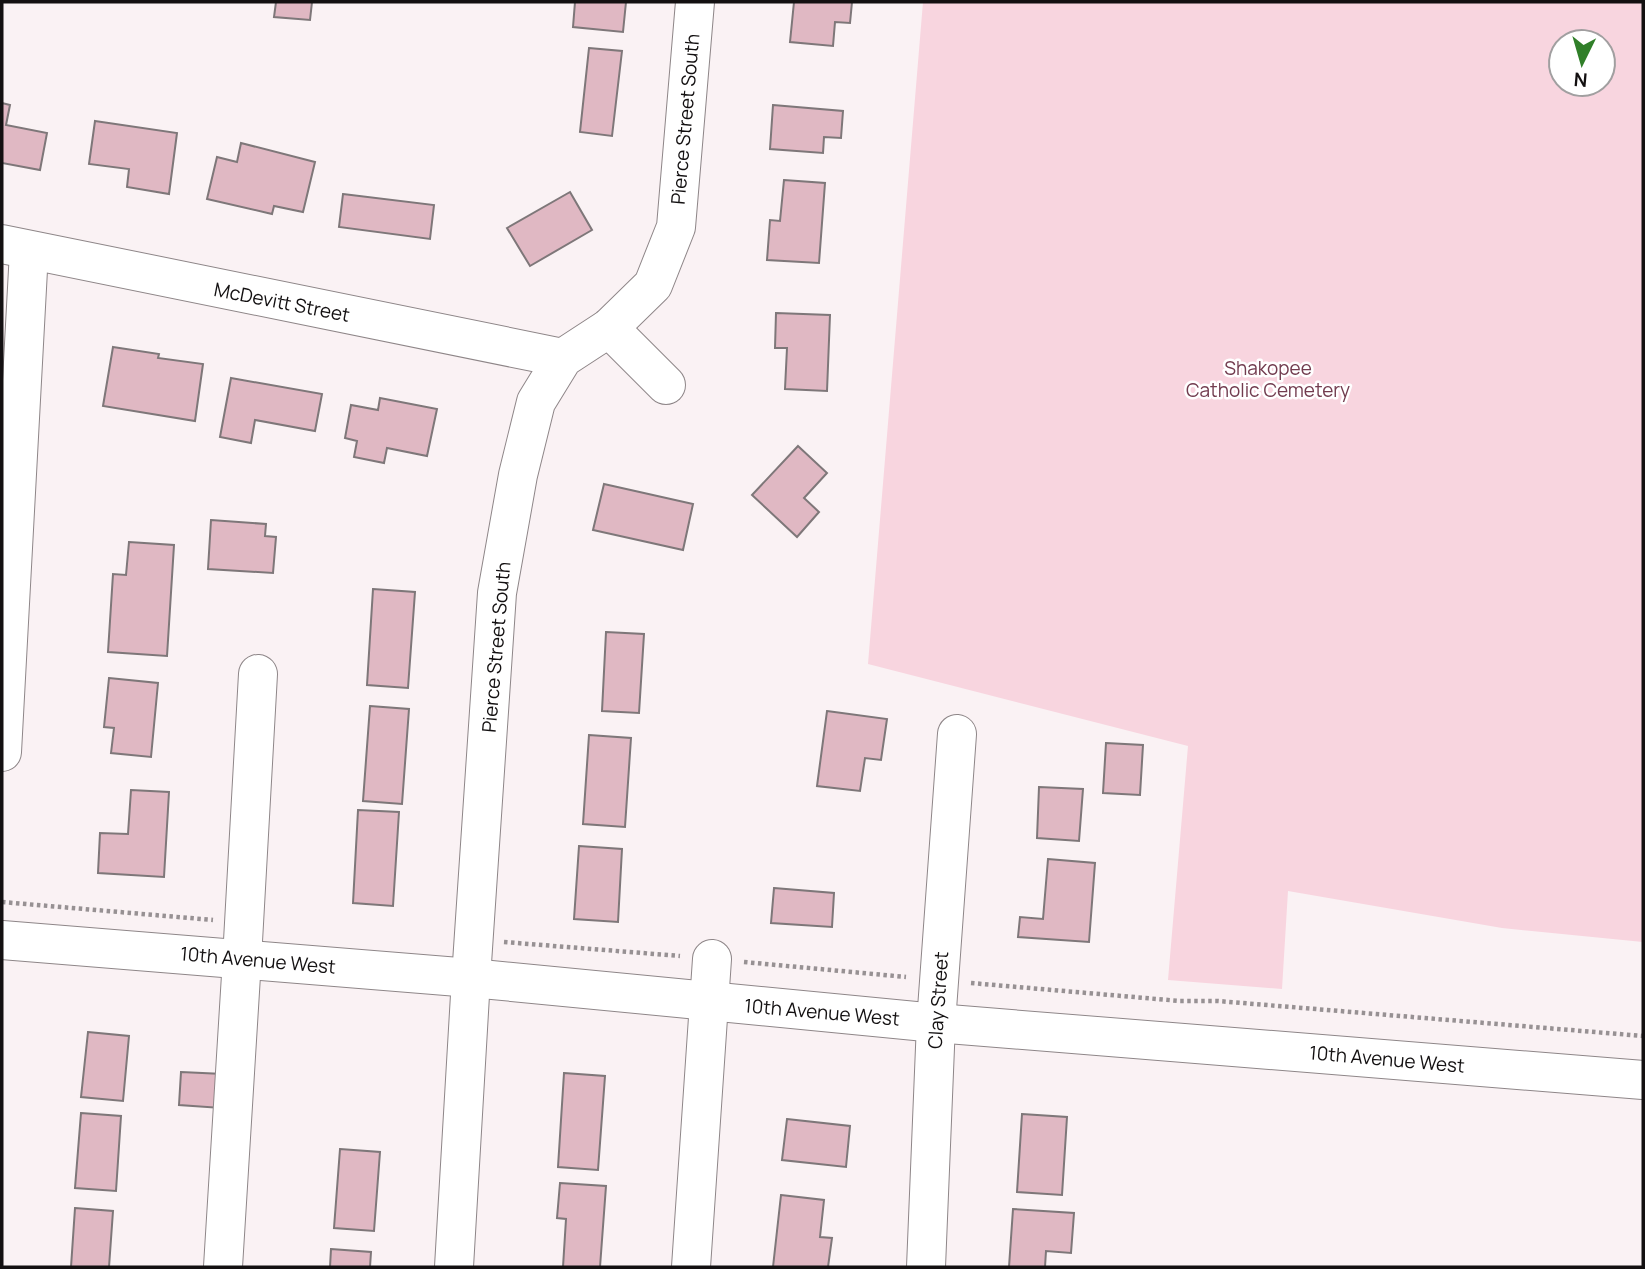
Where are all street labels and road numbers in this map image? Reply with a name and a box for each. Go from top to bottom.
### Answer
street label: Pierce Street South [665,32,705,206]
street label: McDevitt Street [212,276,352,328]
street label: Pierce Street South [476,560,516,734]
street label: 10th Avenue West [179,940,337,980]
street label: Clay Street [922,950,954,1050]
street label: 10th Avenue West [743,992,901,1032]
street label: 10th Avenue West [1308,1039,1466,1079]

